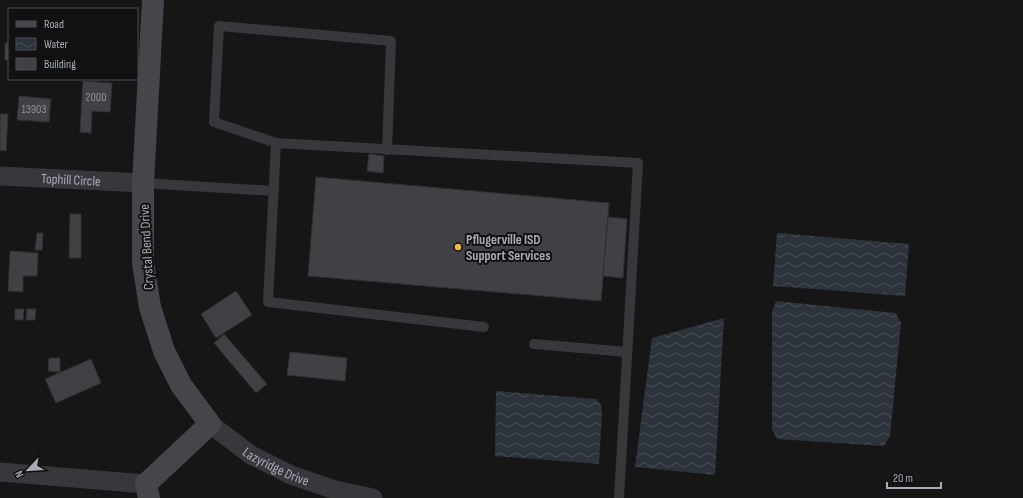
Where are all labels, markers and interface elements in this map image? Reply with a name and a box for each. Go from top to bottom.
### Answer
legend [8,8,138,80]
text: Road [44,17,64,32]
text: Water [44,37,68,52]
text: Building [44,57,76,72]
house number: 2000 [85,90,107,105]
house number: 13903 [22,102,46,117]
street label: Tophill Circle [41,170,101,190]
street label: Crystal Bend Drive [136,204,157,290]
place label: Pflugerville ISD Support Services [466,231,551,264]
marker: Pflugerville ISD Support Services [453,242,463,252]
street label: Lazyridge Drive [239,444,311,490]
north arrow [8,450,48,490]
scale bar [887,464,941,490]
text: N [12,468,27,479]
text: 20 m [893,471,913,486]

